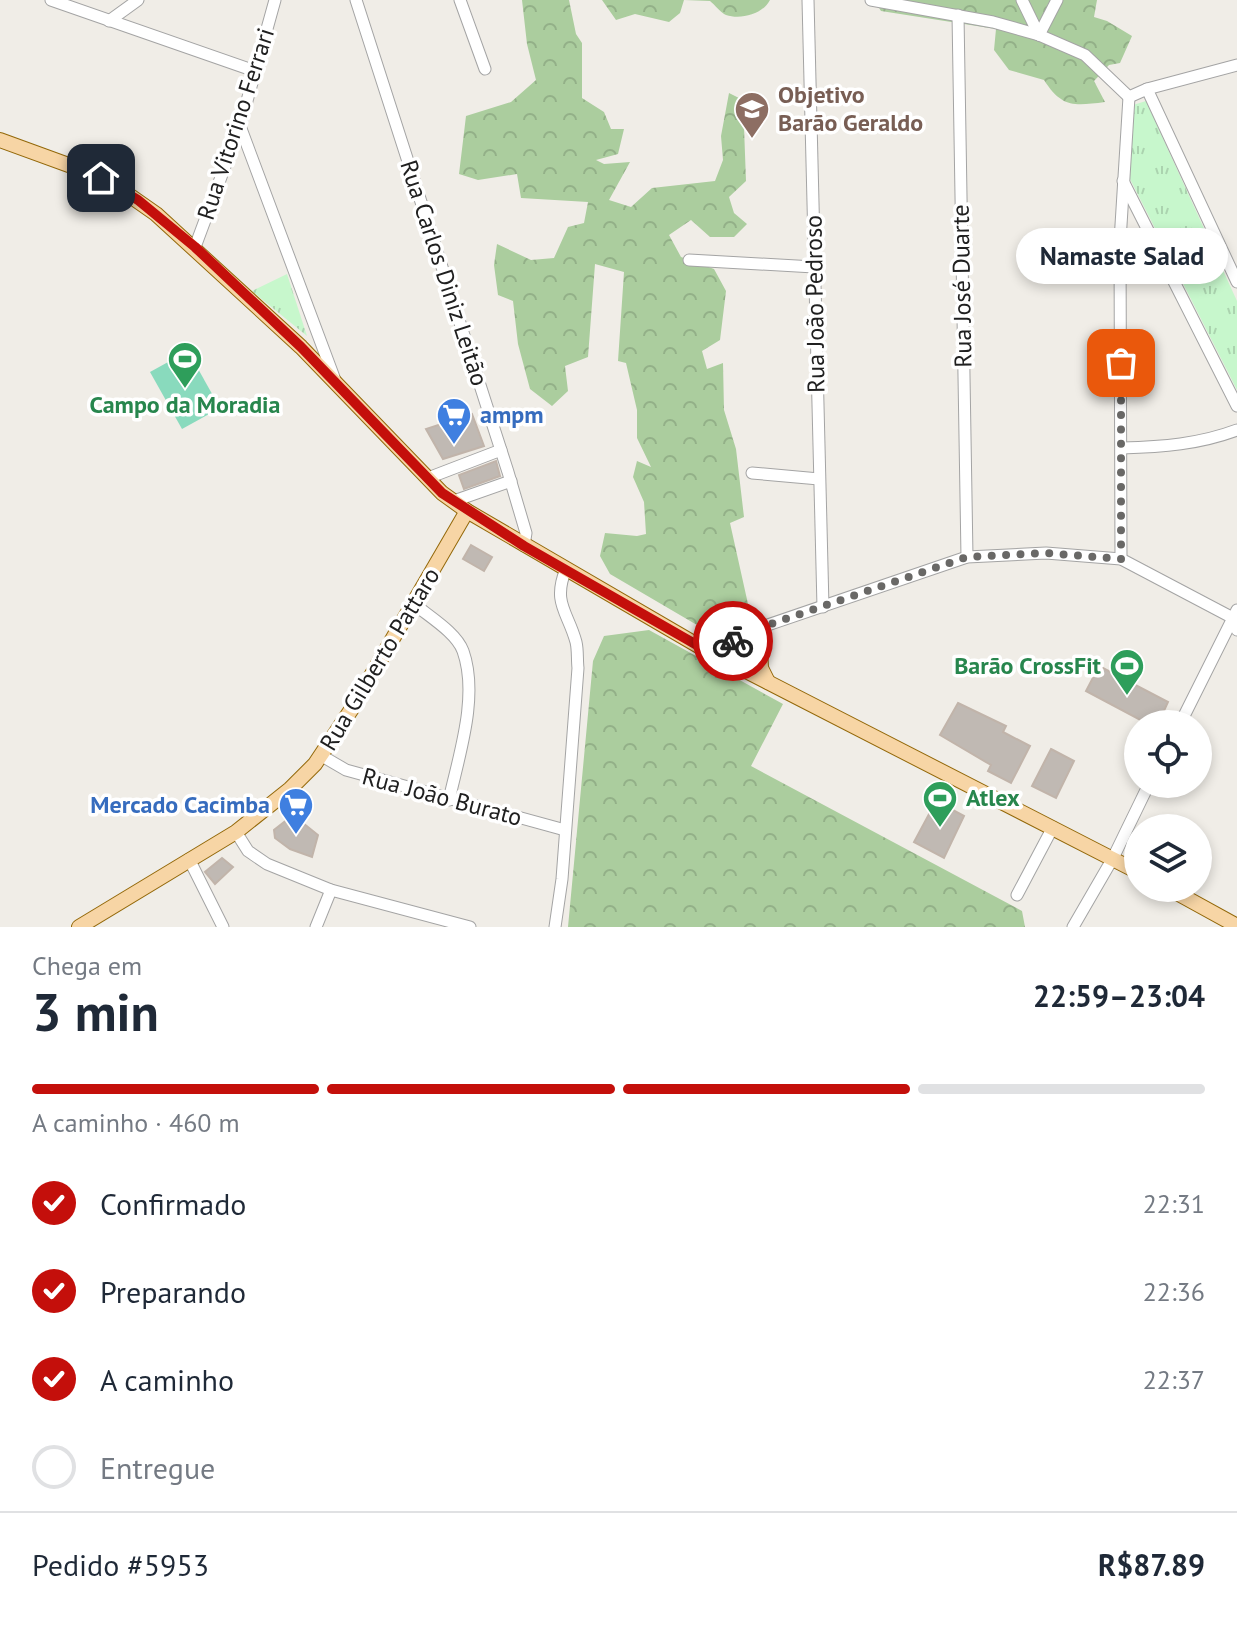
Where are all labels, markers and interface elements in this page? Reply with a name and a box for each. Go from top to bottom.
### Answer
street label: Rua Vitorino Ferrari [190,24,281,224]
place label: Objetivo Barão Geraldo [778,79,923,138]
school or university icon: Objetivo Barão Geraldo [733,90,771,140]
pin [67,144,135,212]
icon: home [79,156,123,200]
street label: Rua Carlos Diniz Leitão [393,156,496,390]
street label: Rua José Duarte [945,204,978,368]
street label: Rua João Pedroso [797,215,832,393]
callout: Namaste Salad [1015,227,1227,283]
text: Namaste Salad [1040,239,1204,272]
pin [1087,329,1155,397]
sports icon: Campo da Moradia [166,340,204,390]
icon: bag [1099,341,1143,385]
place label: Campo da Moradia [90,389,280,420]
supermarket icon: ampm [435,396,473,446]
place label: ampm [480,399,544,430]
street label: Rua Gilberto Pattaro [313,561,446,756]
courier [693,601,773,681]
icon: bike [711,619,755,663]
sports icon: Barão CrossFit [1108,647,1146,697]
place label: Barão CrossFit [954,650,1102,681]
map controls [1124,710,1212,902]
button: locate [1124,710,1212,798]
street label: Rua João Burato [359,760,525,833]
sports icon: Atlex [921,779,959,829]
place label: Atlex [966,782,1020,813]
supermarket icon: Mercado Cacimba [277,786,315,836]
place label: Mercado Cacimba [90,789,270,820]
button: layers [1124,814,1212,902]
text: Chega em [32,949,142,982]
text: 22:59–23:04 [1033,976,1205,1015]
text: 3 min [32,978,159,1045]
text: A caminho · 460 m [32,1106,240,1139]
icon: check [32,1181,76,1225]
text: Confirmado [100,1184,246,1223]
text: 22:31 [1143,1187,1205,1220]
icon: check [32,1269,76,1313]
text: Preparando [100,1272,246,1311]
text: 22:36 [1143,1275,1205,1308]
icon: check [32,1357,76,1401]
text: A caminho [100,1360,234,1399]
text: 22:37 [1143,1363,1205,1396]
text: Entregue [100,1448,215,1487]
text: Pedido #5953 [32,1545,209,1584]
text: R$87.89 [1098,1545,1205,1584]

